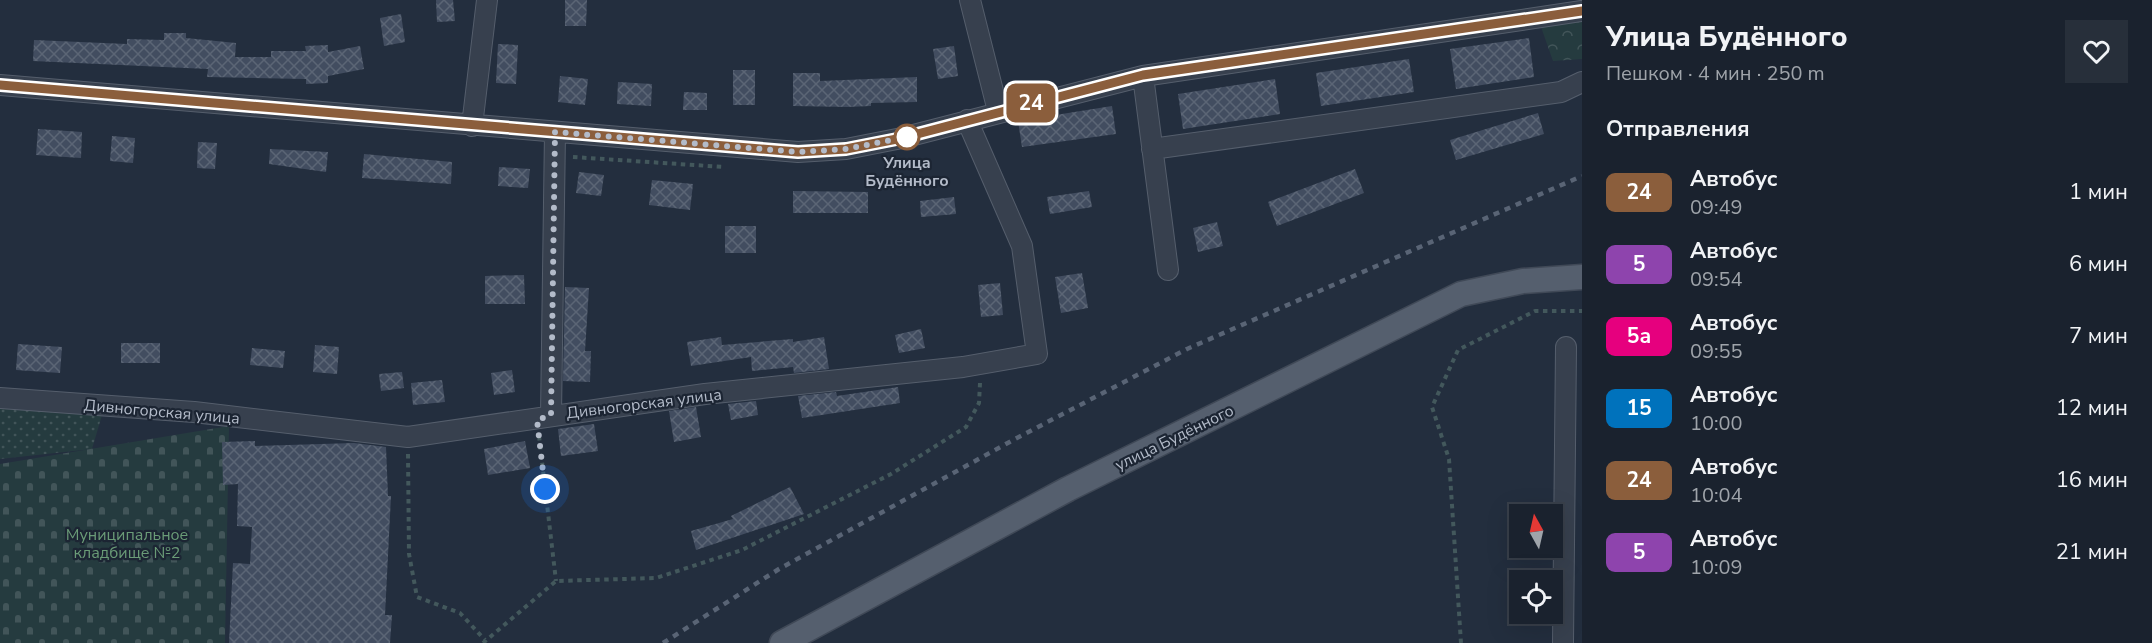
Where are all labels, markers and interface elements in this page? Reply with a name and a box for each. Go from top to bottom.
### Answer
text: Улица Будённого [1606,18,1848,56]
button: heart [2065,20,2128,83]
text: Пешком · 4 мин · 250 m [1606,60,1825,87]
line badge: 24 [1004,84,1058,122]
text: 24 [1018,89,1044,117]
text: Отправления [1606,114,1750,144]
marker: Улица Будённого [894,124,920,150]
place label: Улица Будённого [865,152,949,192]
text: Автобус [1690,164,1778,194]
text: 1 мин [2069,177,2128,207]
text: 24 [1626,178,1652,206]
text: 09:49 [1690,194,1743,221]
text: Автобус [1690,236,1778,266]
text: 6 мин [2069,249,2128,279]
text: 5 [1633,250,1645,278]
text: 09:54 [1690,266,1743,293]
text: Автобус [1690,308,1778,338]
text: 7 мин [2069,321,2128,351]
text: 5а [1627,322,1651,350]
text: 09:55 [1690,338,1743,365]
text: Автобус [1690,380,1778,410]
street label: Дивногорская улица [565,384,723,424]
text: 12 мин [2056,393,2128,423]
street label: Дивногорская улица [83,394,241,430]
text: 15 [1626,394,1652,422]
street label: улица Будённого [1111,400,1237,476]
text: 10:00 [1690,410,1743,437]
text: Автобус [1690,452,1778,482]
text: 16 мин [2056,465,2128,495]
text: 24 [1626,466,1652,494]
your location [530,474,560,504]
text: 10:04 [1690,482,1743,509]
north arrow [1509,504,1563,558]
map controls [1509,504,1563,624]
park label: Муниципальное кладбище №2 [66,524,188,564]
text: Автобус [1690,524,1778,554]
text: 21 мин [2056,537,2128,567]
text: 5 [1633,538,1645,566]
text: 10:09 [1690,554,1743,581]
button: locate [1509,570,1563,624]

